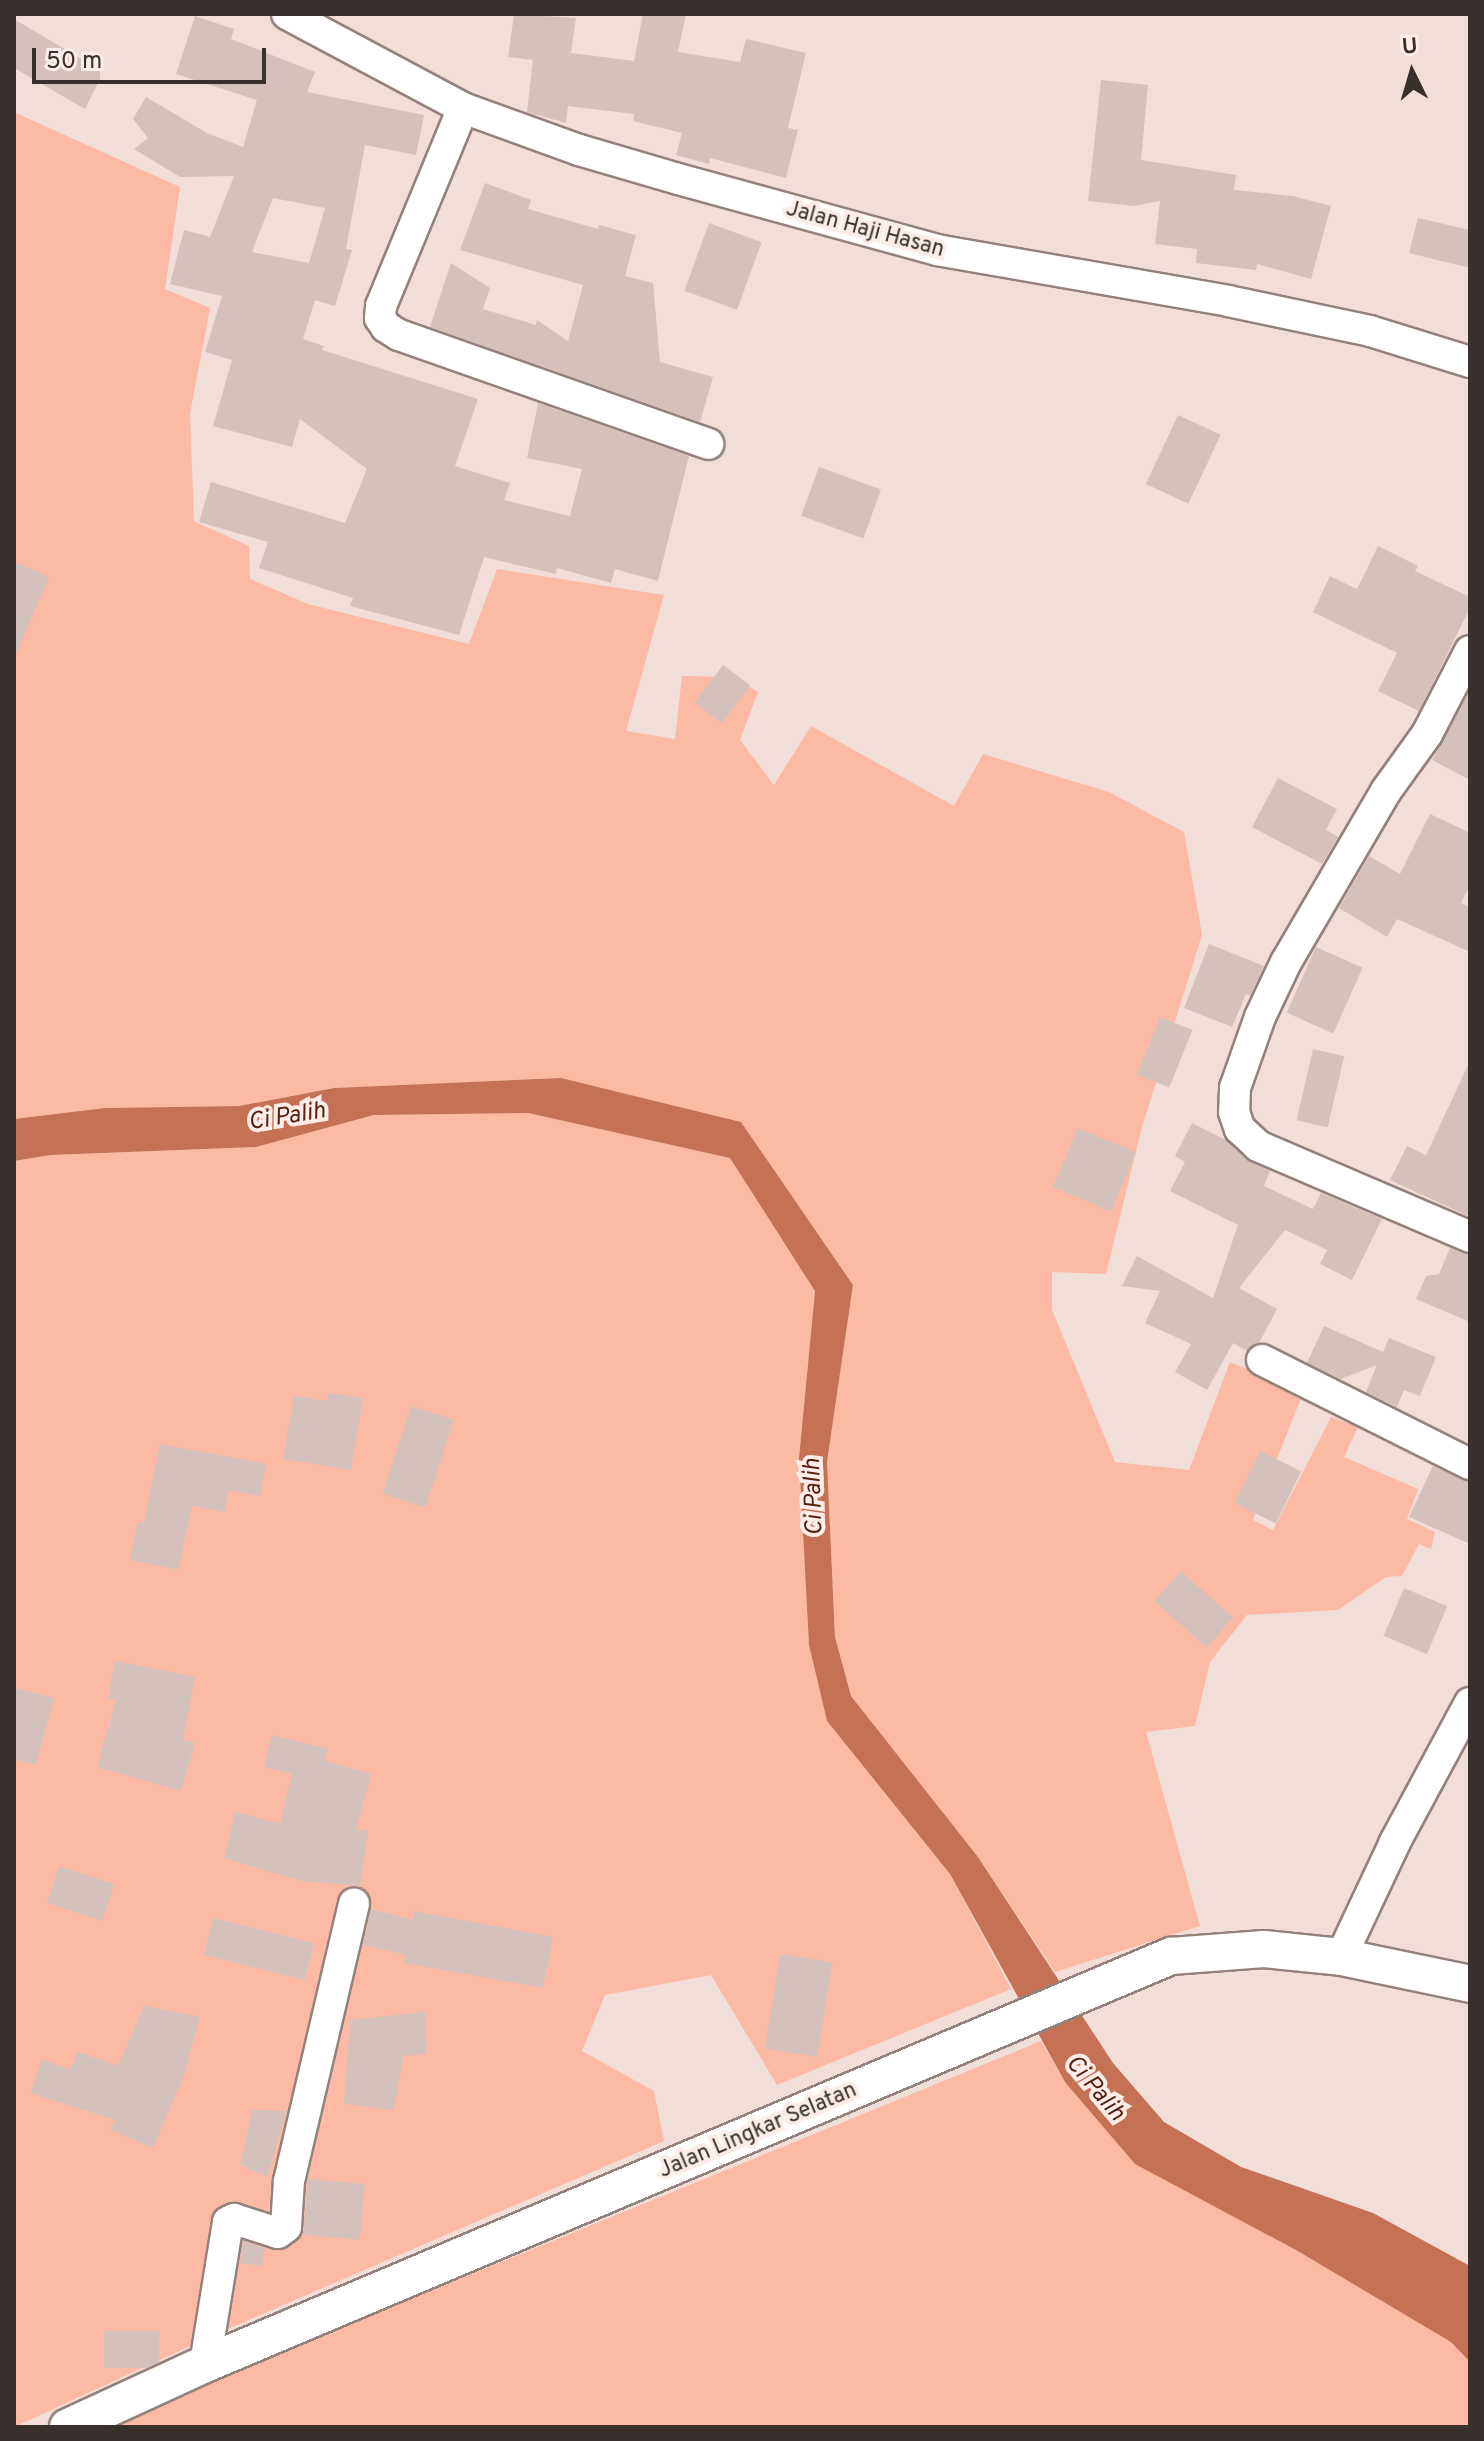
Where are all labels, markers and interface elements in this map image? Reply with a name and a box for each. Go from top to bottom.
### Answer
scale bar [36,32,270,82]
north arrow [1372,32,1452,112]
text: U [1401,33,1419,62]
text: 50 m [46,47,102,77]
street label: Jalan Haji Hasan [783,196,947,264]
water label: Ci Palih [247,1098,327,1138]
water label: Ci Palih [799,1458,831,1536]
water label: Ci Palih [1058,2050,1130,2128]
street label: Jalan Lingkar Selatan [655,2077,861,2185]

